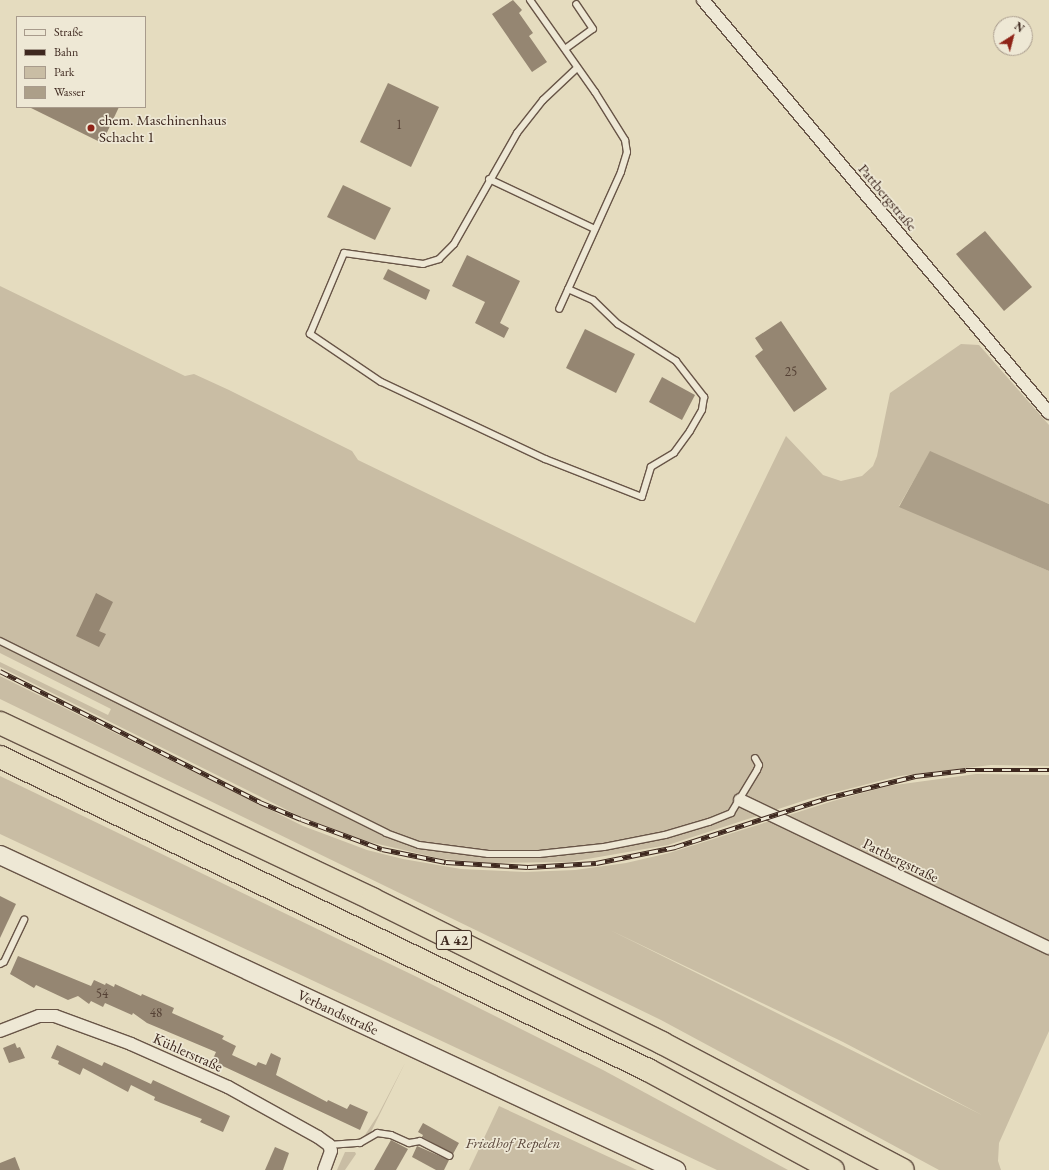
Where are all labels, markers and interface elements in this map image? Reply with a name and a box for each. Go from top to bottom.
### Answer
legend [16,16,146,108]
north arrow [993,16,1033,56]
text: N [1012,19,1027,35]
text: Straße [54,24,83,40]
text: Bahn [54,44,78,60]
text: Park [54,64,74,80]
text: Wasser [54,84,85,100]
place label: ehem. Maschinenhaus Schacht 1 [99,110,226,145]
house number: 1 [396,117,402,133]
marker: ehem. Maschinenhaus Schacht 1 [86,123,96,133]
street label: Pattbergstraße [855,160,921,234]
house number: 25 [785,364,797,380]
street label: Pattbergstraße [860,834,942,886]
road number: A 42 [435,928,473,952]
street label: Verbandsstraße [295,985,381,1039]
house number: 54 [96,986,108,1002]
house number: 48 [150,1005,162,1021]
street label: Kühlerstraße [150,1029,226,1075]
park label: Friedhof Repelen [466,1134,560,1152]

